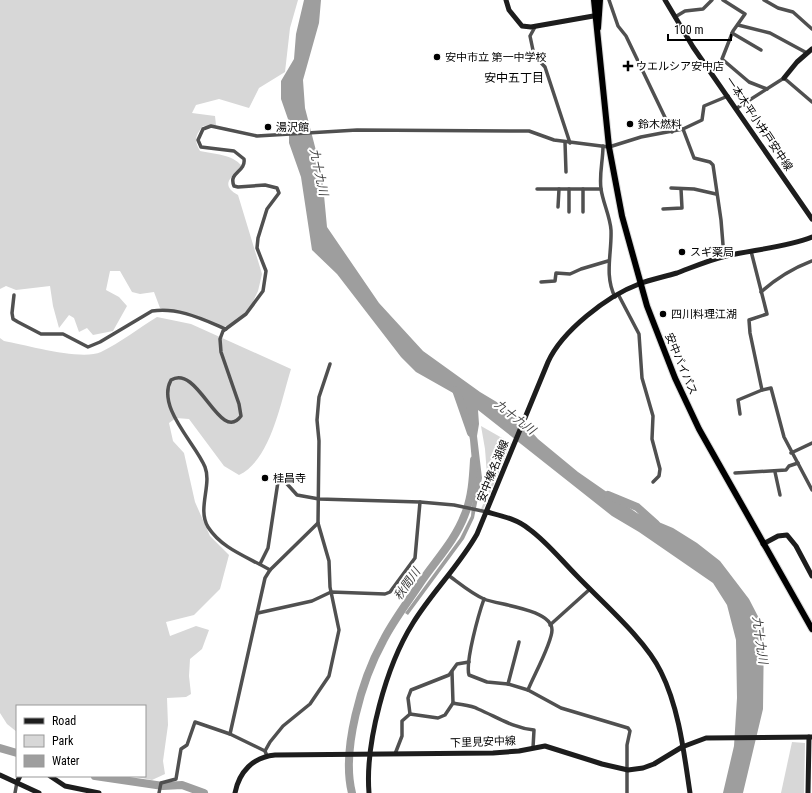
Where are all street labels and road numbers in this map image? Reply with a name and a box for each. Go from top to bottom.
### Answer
street label: 一本木平小井戸安中線 [723,75,795,173]
street label: 安中バイパス [662,331,700,397]
street label: 安中榛名湖線 [475,438,511,504]
street label: 下里見安中線 [450,734,516,750]

